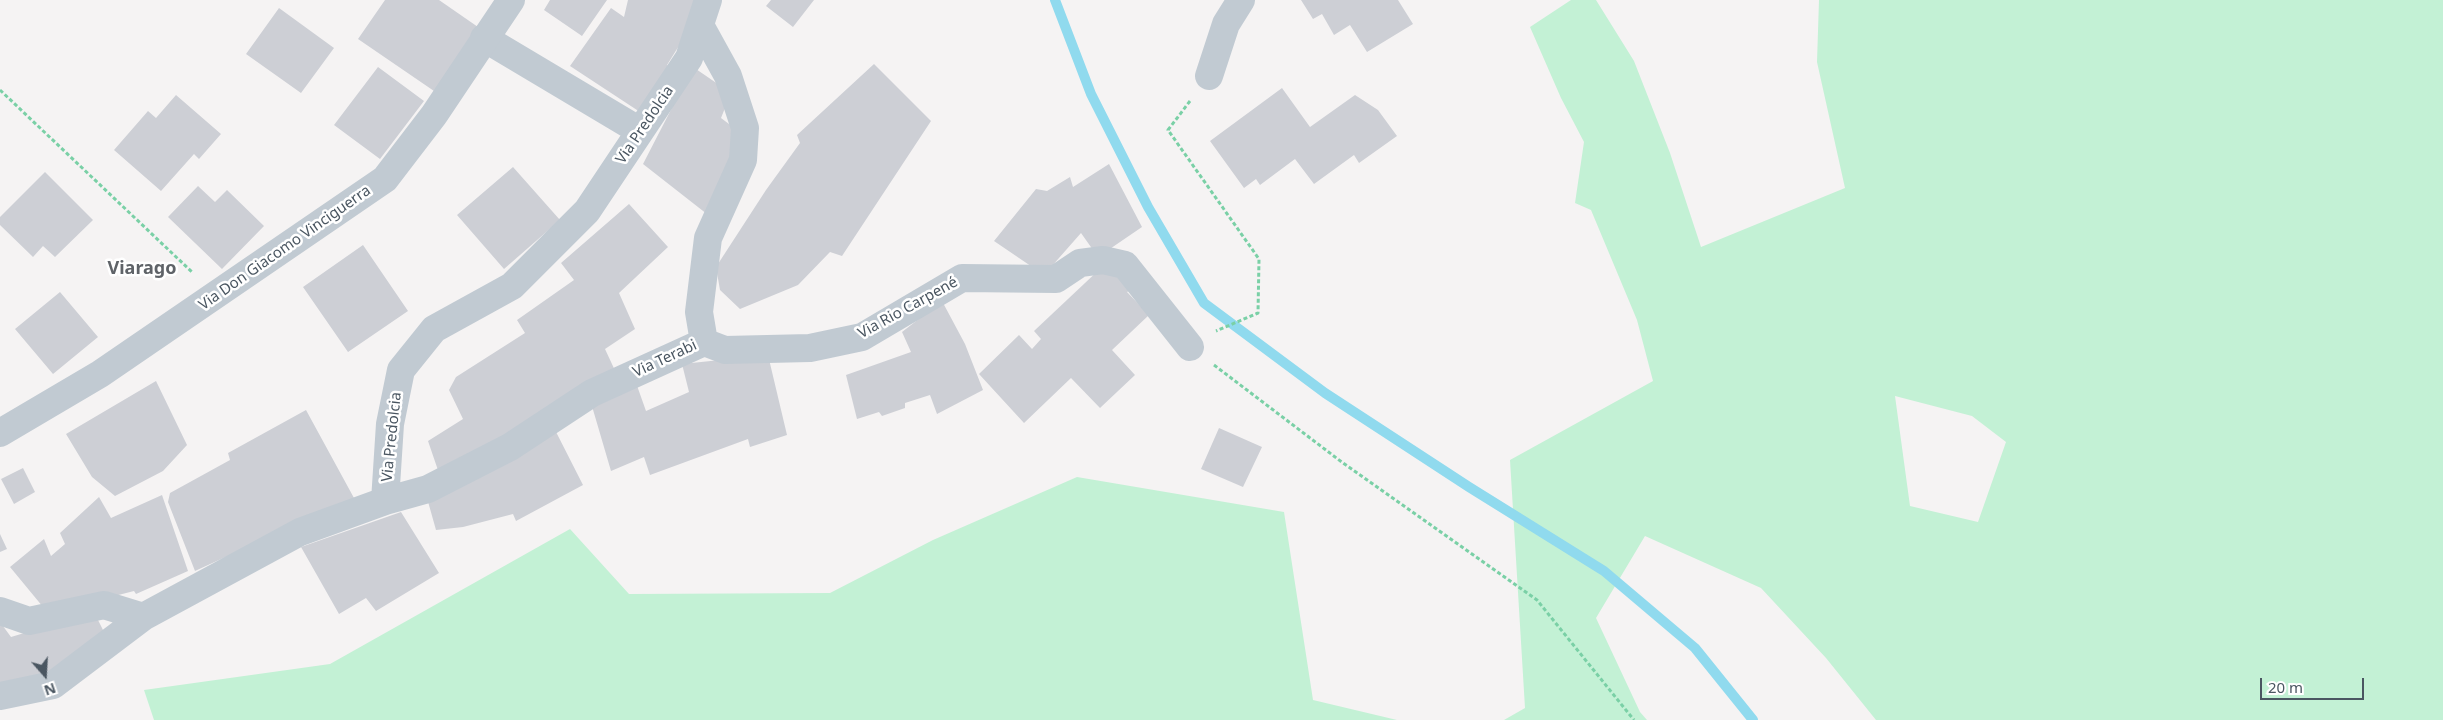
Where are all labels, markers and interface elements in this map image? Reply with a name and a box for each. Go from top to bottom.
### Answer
street label: Via Predolcia [612,83,678,167]
street label: Via Don Giacomo Vinciguerra [196,182,374,314]
district label: Viarago [108,258,176,280]
street label: Via Rio Carpené [855,273,961,343]
street label: Via Terabi [630,336,700,382]
street label: Via Predolcia [378,391,406,483]
north arrow [20,650,70,700]
scale bar [2263,668,2367,700]
text: 20 m [2268,677,2303,697]
text: N [42,679,59,700]

